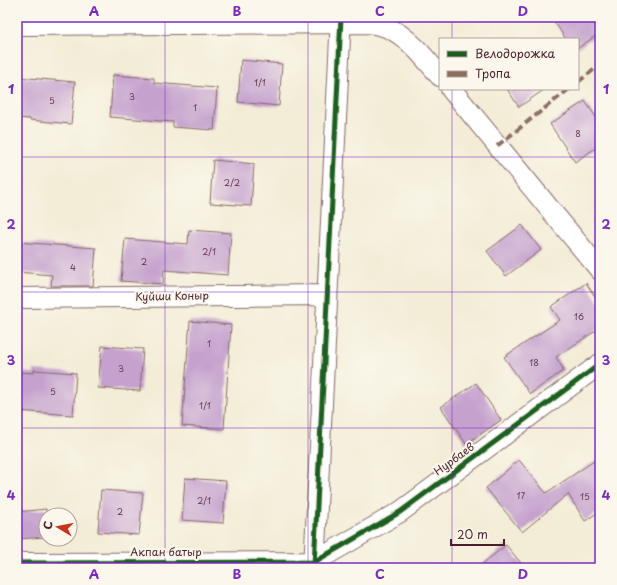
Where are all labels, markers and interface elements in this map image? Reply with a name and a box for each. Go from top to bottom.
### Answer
text: A [89,1,99,20]
text: B [233,1,242,20]
text: C [375,1,385,20]
text: D [518,1,528,20]
legend [439,38,579,90]
text: Велодорожка [475,44,555,62]
text: Тропа [475,64,511,82]
house number: 1/1 [254,75,266,89]
text: 1 [8,79,14,98]
text: 1 [603,79,609,98]
house number: 3 [129,89,135,103]
house number: 5 [49,93,55,107]
house number: 1 [193,100,197,114]
house number: 8 [575,126,581,140]
house number: 2/2 [224,175,240,189]
text: 2 [6,214,16,233]
text: 2 [601,214,611,233]
house number: 2/1 [202,244,216,258]
house number: 2 [141,254,147,268]
house number: 4 [70,260,76,274]
street label: Куйши Коныр [135,286,209,305]
house number: 16 [574,309,584,323]
house number: 1 [207,336,211,350]
text: 3 [7,350,16,369]
text: 3 [602,350,611,369]
house number: 18 [529,355,539,369]
house number: 3 [118,361,124,375]
house number: 5 [50,384,56,398]
house number: 1/1 [199,398,211,412]
street label: Нурбаев [430,438,478,479]
text: 4 [7,485,16,504]
text: 4 [602,485,611,504]
house number: 17 [517,488,526,502]
house number: 15 [580,489,590,503]
house number: 2/1 [197,493,211,507]
house number: 2 [117,504,123,518]
north arrow [38,507,78,547]
text: С [39,520,57,531]
scale bar [451,521,504,547]
text: 20 m [457,525,488,543]
street label: Акпан батыр [130,543,202,560]
text: A [89,564,99,583]
text: B [233,564,242,583]
text: C [375,564,385,583]
text: D [518,564,528,583]

